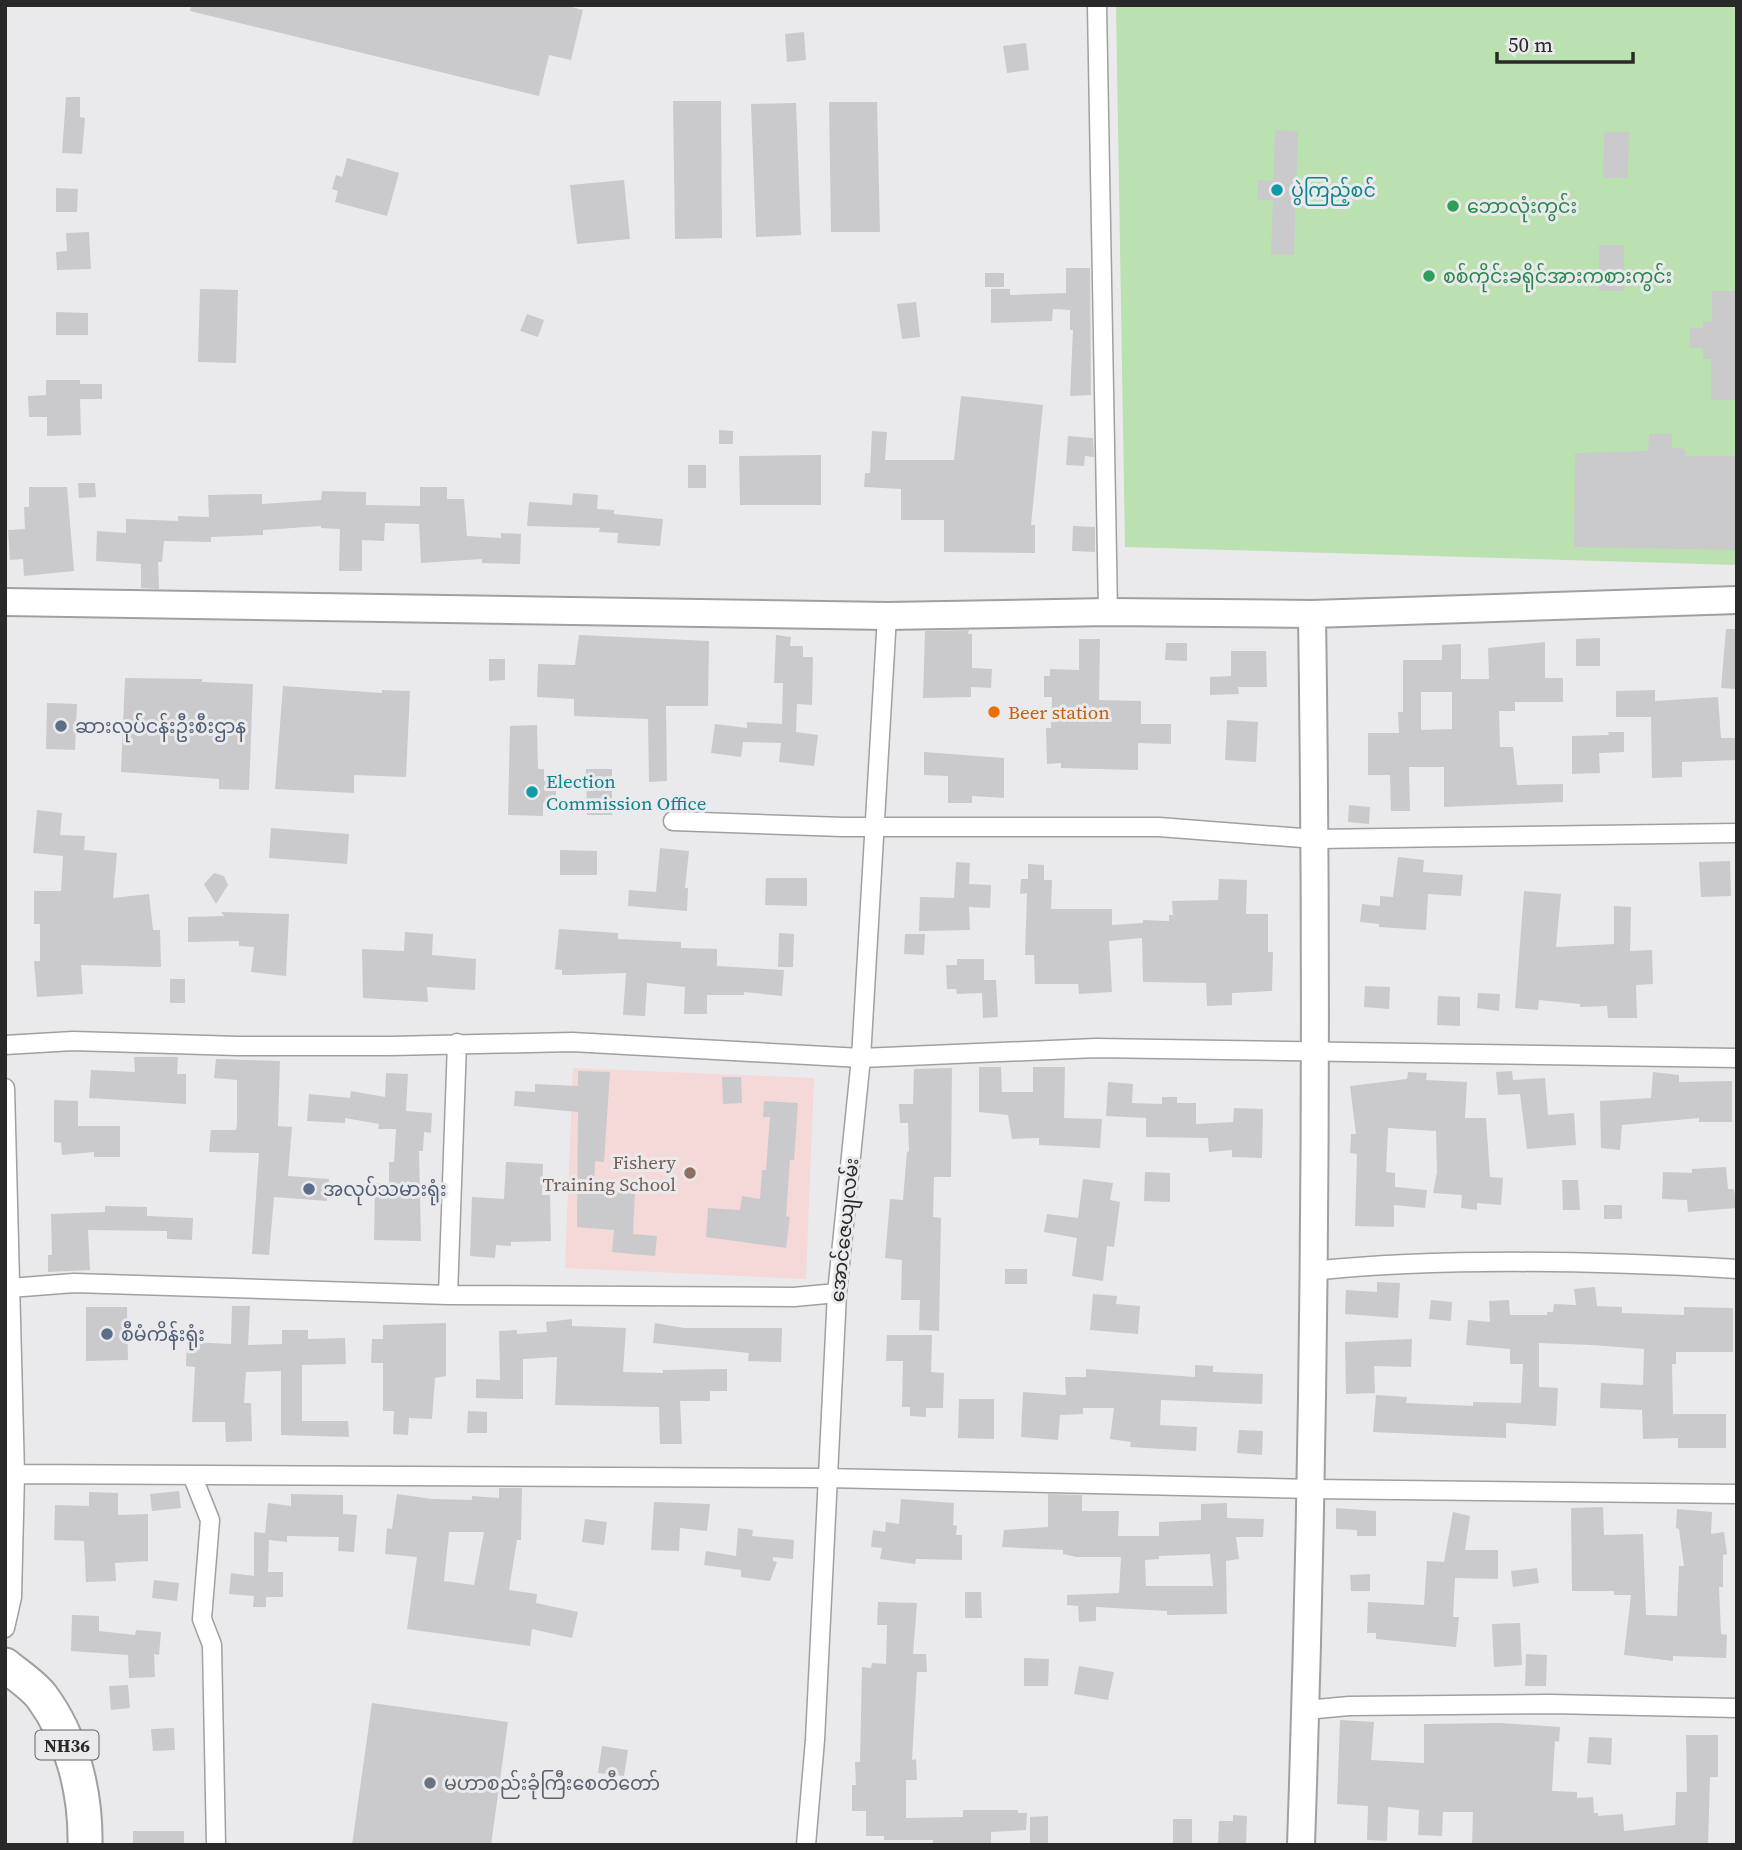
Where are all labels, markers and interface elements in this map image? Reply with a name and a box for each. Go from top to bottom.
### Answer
scale bar [1497,21,1634,65]
text: 50 m [1508,30,1553,59]
place label: ပွဲကြည့်စင် [1291,176,1376,206]
marker: ပွဲကြည့်စင် [1269,182,1285,198]
place label: ဘောလုံးကွင်း [1467,192,1577,223]
marker: ဘောလုံးကွင်း [1445,198,1461,214]
place label: စစ်ကိုင်းခရိုင်အားကစားကွင်း [1443,262,1672,293]
marker: စစ်ကိုင်းခရိုင်အားကစားကွင်း [1421,268,1437,284]
place label: Beer station [1008,699,1110,725]
marker: Beer station [986,704,1002,720]
place label: ဆားလုပ်ငန်းဦးစီးဌာန [75,712,246,743]
marker: ဆားလုပ်ငန်းဦးစီးဌာန [53,718,69,734]
place label: Election Commission Office [546,768,707,816]
marker: Election Commission Office [524,784,540,800]
place label: Fishery Training School [542,1149,676,1197]
street label: အောင်ဇေယျလမ်း [823,1157,867,1304]
marker: Fishery Training School [682,1165,698,1181]
place label: အလုပ်သမားရုံး [323,1175,446,1206]
marker: အလုပ်သမားရုံး [301,1181,317,1197]
place label: စီမံကိန်းရုံး‌ [121,1320,205,1351]
marker: စီမံကိန်းရုံး‌ [99,1326,115,1342]
road number: NH36 [36,1730,98,1760]
place label: မဟာစည်းခုံကြီးစေတီတော် [444,1769,660,1800]
marker: မဟာစည်းခုံကြီးစေတီတော် [422,1775,438,1791]

